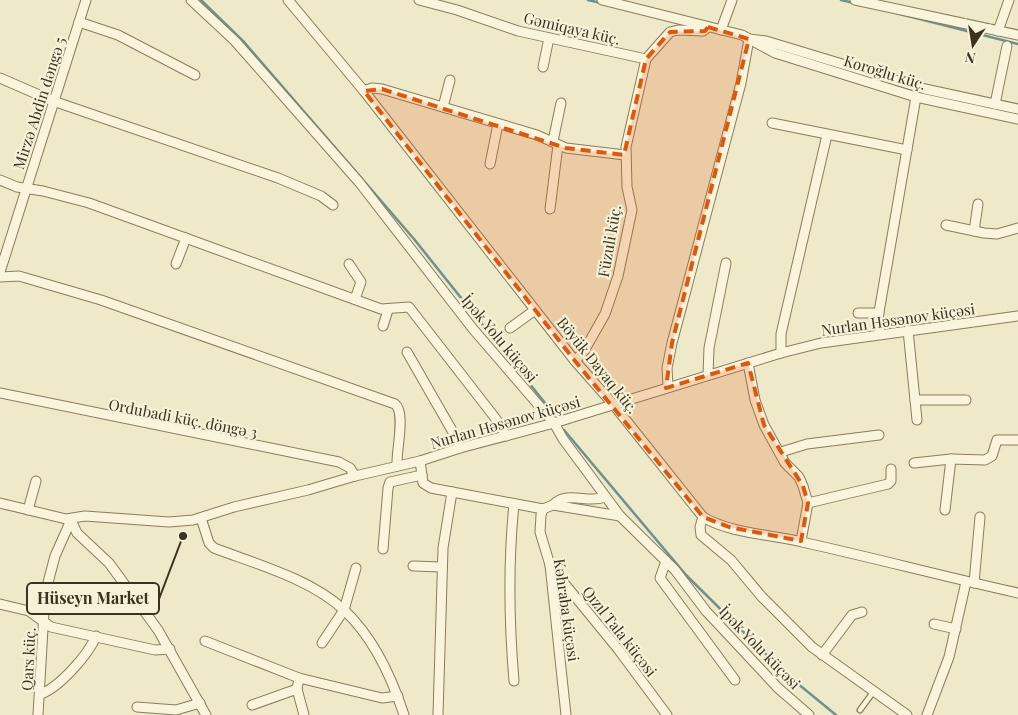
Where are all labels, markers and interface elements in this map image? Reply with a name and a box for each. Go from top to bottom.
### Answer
street label: Gəmiqaya küç. [522,7,622,49]
north arrow [948,20,998,70]
street label: Mirzə Abdin dəngə 5 [8,34,70,172]
text: N [963,48,977,69]
street label: Koroğlu küç. [841,50,929,94]
street label: Füzuli küç. [593,203,625,279]
street label: İpək Yolu küçəsi [457,290,543,387]
street label: Nurlan Həsənov küçəsi [820,298,977,340]
street label: Böyük Dayaq küç. [553,313,643,417]
street label: Nurlan Həsənov küçəsi [428,391,583,453]
street label: Ordubadi küç. döngə 3 [107,394,259,442]
street label: Kəhraba küçəsi [550,557,584,663]
street label: Qızıl Tala küçəsi [578,582,662,681]
callout: Hüseyn Market [27,583,159,614]
text: Hüseyn Market [37,587,149,608]
street label: İpək Yolu küçəsi [715,601,805,694]
street label: Qars küç. [16,627,40,691]

